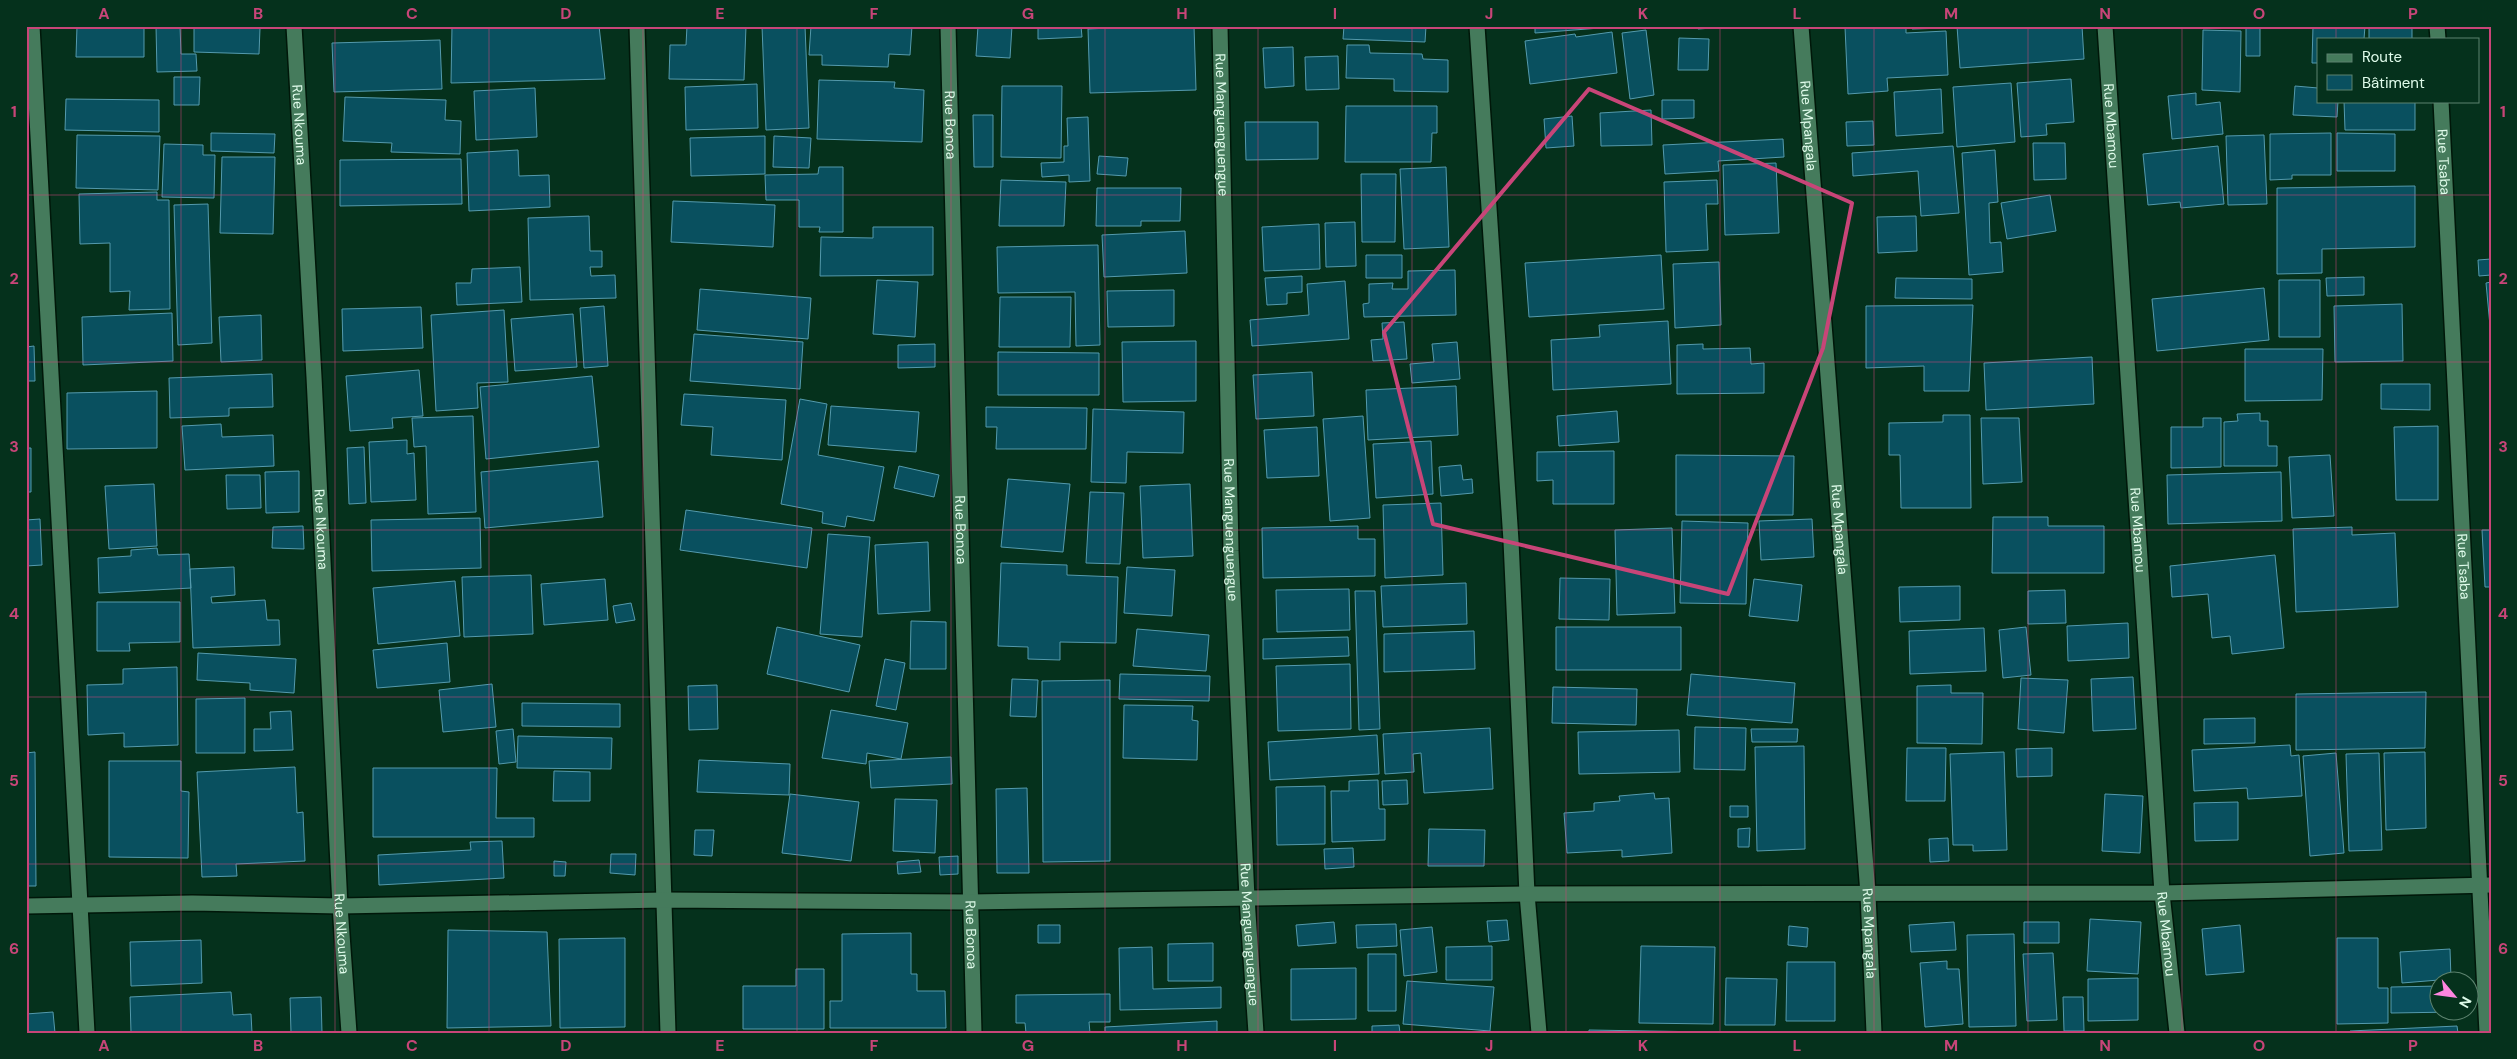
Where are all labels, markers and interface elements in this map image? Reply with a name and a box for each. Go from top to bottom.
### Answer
text: A [98,3,110,24]
text: B [253,3,263,24]
text: C [406,3,418,24]
text: D [560,3,572,24]
text: E [715,3,725,24]
text: F [870,3,879,24]
text: G [1022,3,1034,24]
text: H [1176,3,1188,24]
text: I [1333,3,1337,24]
text: J [1485,3,1493,24]
text: K [1638,3,1649,24]
text: L [1793,3,1802,24]
text: M [1944,3,1958,24]
text: N [2099,3,2111,24]
text: O [2253,3,2265,24]
text: P [2408,3,2418,24]
legend [2317,38,2480,102]
text: Route [2362,47,2402,67]
street label: Rue Manguenguengue [1212,53,1233,197]
text: Bâtiment [2362,73,2425,93]
street label: Rue Mpangala [1796,80,1821,171]
street label: Rue Mbamou [2100,83,2123,169]
street label: Rue Nkouma [288,84,311,166]
street label: Rue Bonoa [941,90,960,160]
text: 1 [11,101,17,122]
text: 1 [2500,101,2506,122]
street label: Rue Tsaba [2433,129,2455,195]
text: 2 [9,268,19,289]
text: 2 [2498,268,2508,289]
text: 3 [9,436,19,457]
text: 3 [2498,436,2508,457]
street label: Rue Manguenguengue [1220,458,1242,602]
street label: Rue Mpangala [1827,484,1852,575]
street label: Rue Mbamou [2126,487,2150,573]
street label: Rue Nkouma [311,488,332,570]
street label: Rue Bonoa [951,495,971,564]
street label: Rue Tsaba [2453,533,2475,600]
text: 4 [9,603,19,624]
text: 4 [2498,603,2508,624]
text: 5 [9,770,19,791]
text: 5 [2498,770,2508,791]
street label: Rue Manguenguengue [1236,863,1263,1006]
street label: Rue Mpangala [1859,888,1881,979]
street label: Rue Mbamou [2153,891,2180,977]
street label: Rue Nkouma [330,893,354,975]
street label: Rue Bonoa [962,900,981,969]
text: 6 [9,938,19,959]
text: 6 [2498,938,2508,959]
north arrow [2430,972,2480,1022]
text: N [2455,993,2476,1011]
text: A [98,1035,110,1056]
text: B [253,1035,263,1056]
text: C [406,1035,418,1056]
text: D [560,1035,572,1056]
text: E [715,1035,725,1056]
text: F [870,1035,879,1056]
text: G [1022,1035,1034,1056]
text: H [1176,1035,1188,1056]
text: I [1333,1035,1337,1056]
text: J [1485,1035,1493,1056]
text: K [1638,1035,1649,1056]
text: L [1793,1035,1802,1056]
text: M [1944,1035,1958,1056]
text: N [2099,1035,2111,1056]
text: O [2253,1035,2265,1056]
text: P [2408,1035,2418,1056]

